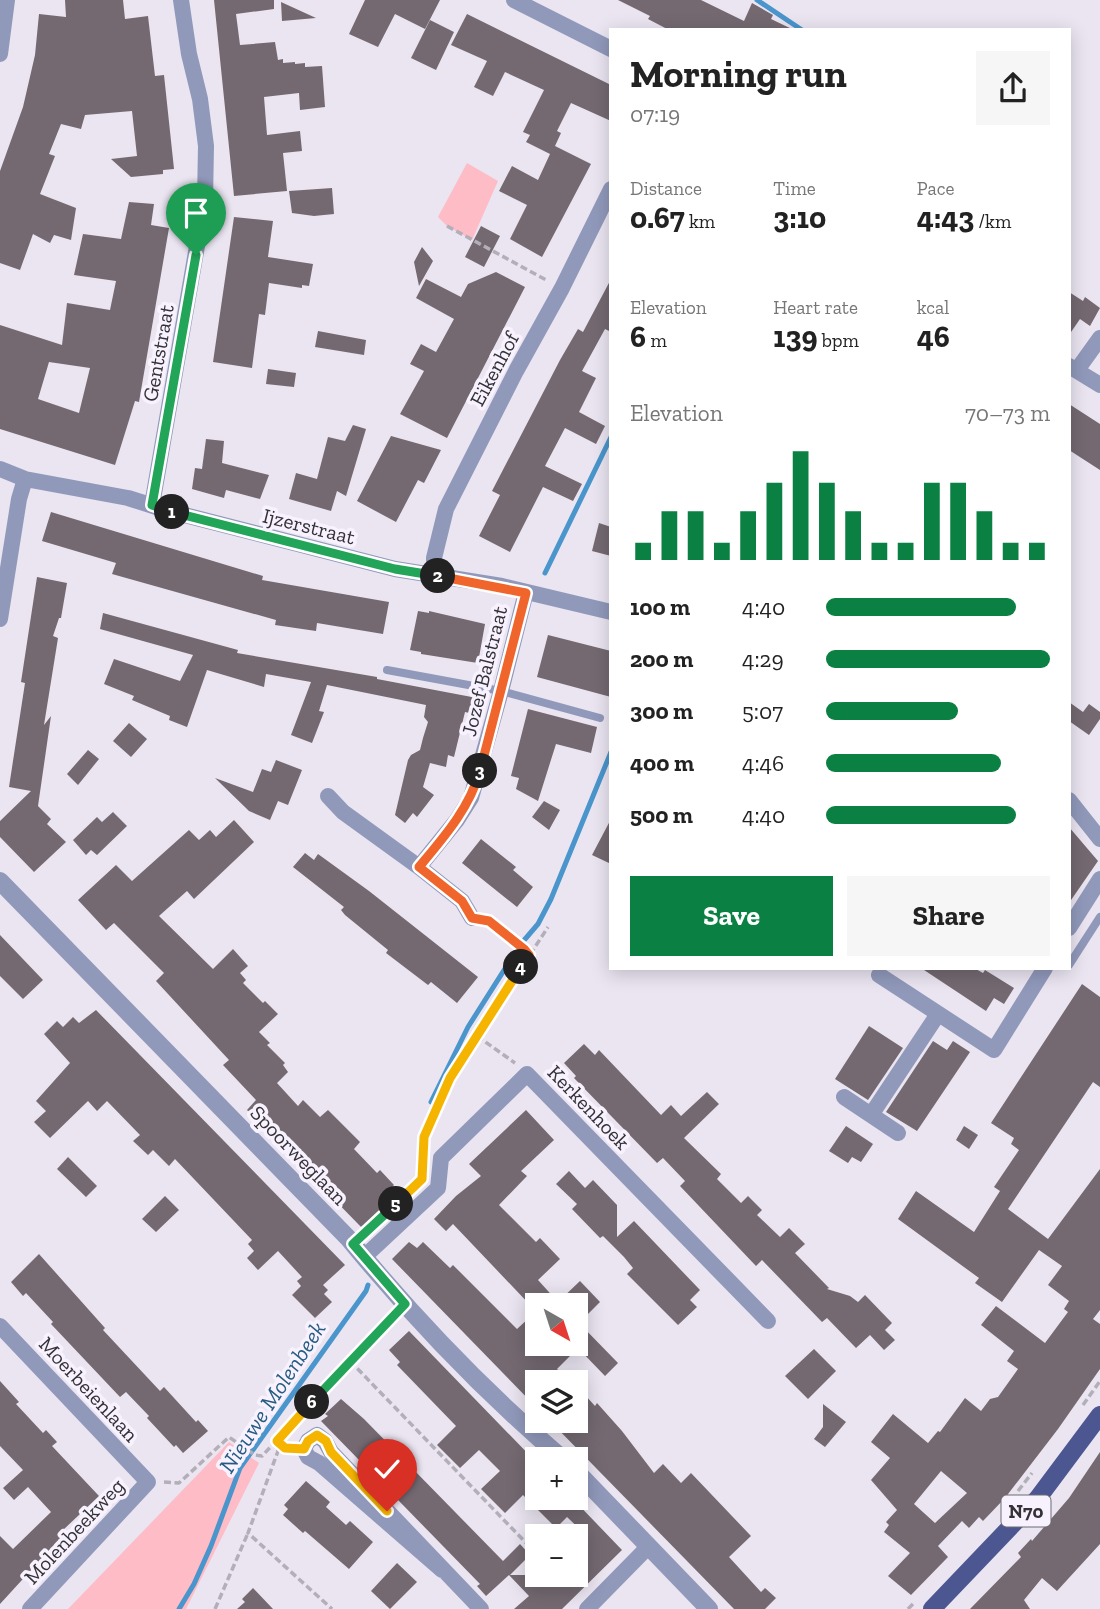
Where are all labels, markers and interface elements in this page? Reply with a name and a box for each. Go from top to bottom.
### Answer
text: Morning run [630,51,847,97]
button: share [976,51,1050,125]
text: 07:19 [630,100,680,128]
text: Distance [630,177,702,200]
text: Time [773,177,816,200]
text: Pace [917,177,954,200]
pin [166,183,226,255]
icon: arrive [177,194,215,232]
text: 0.67 [630,200,685,236]
text: 3:10 [773,200,826,236]
text: 4:43 [917,200,974,236]
text: km [685,210,715,233]
text: /km [974,210,1011,233]
text: Elevation [630,296,707,319]
text: Heart rate [773,296,858,319]
text: kcal [917,296,949,319]
street label: Gentstraat [137,302,179,403]
text: 6 [630,319,646,355]
text: 139 [773,319,818,355]
text: 46 [917,319,950,355]
street label: Eikenhof [464,327,524,410]
text: m [646,329,667,352]
text: bpm [818,329,859,352]
text: Elevation [630,399,723,427]
text: 70–73 m [965,399,1050,427]
pin: 1 [154,494,190,530]
text: 1 [168,500,175,523]
street label: Ijzerstraat [260,502,358,551]
pin: 2 [420,558,456,594]
text: 2 [432,564,443,587]
text: 100 m [630,593,690,621]
text: 4:40 [742,593,785,621]
street label: Jozef Balstraat [456,603,512,739]
text: 200 m [630,645,693,673]
text: 4:29 [742,645,784,673]
text: 300 m [630,697,693,725]
text: 5:07 [742,697,783,725]
text: 400 m [630,749,694,777]
text: 4:46 [742,749,784,777]
pin: 3 [462,754,498,788]
text: 3 [474,759,485,782]
text: 500 m [630,801,693,829]
text: 4:40 [742,801,785,829]
button: Save [630,876,833,956]
button: Share [847,876,1050,956]
pin: 4 [504,950,538,984]
text: 4 [515,955,526,978]
street label: Kerkenhoek [543,1060,635,1154]
street label: Spoorweglaan [245,1100,353,1210]
pin: 5 [378,1186,414,1222]
text: 5 [391,1192,400,1215]
north arrow [525,1293,588,1356]
map controls [525,1293,588,1587]
water label: Nieuwe Molenbeek [213,1316,331,1478]
street label: Moerbeienlaan [34,1331,144,1447]
button: layers [525,1370,588,1433]
pin: 6 [294,1384,330,1420]
text: 6 [306,1390,317,1413]
pin [357,1439,417,1511]
button: + [525,1447,588,1510]
icon: check [368,1450,406,1488]
street label: Molenbeekweg [19,1473,130,1589]
road number: N70 [1002,1496,1050,1526]
button: − [525,1524,588,1587]

